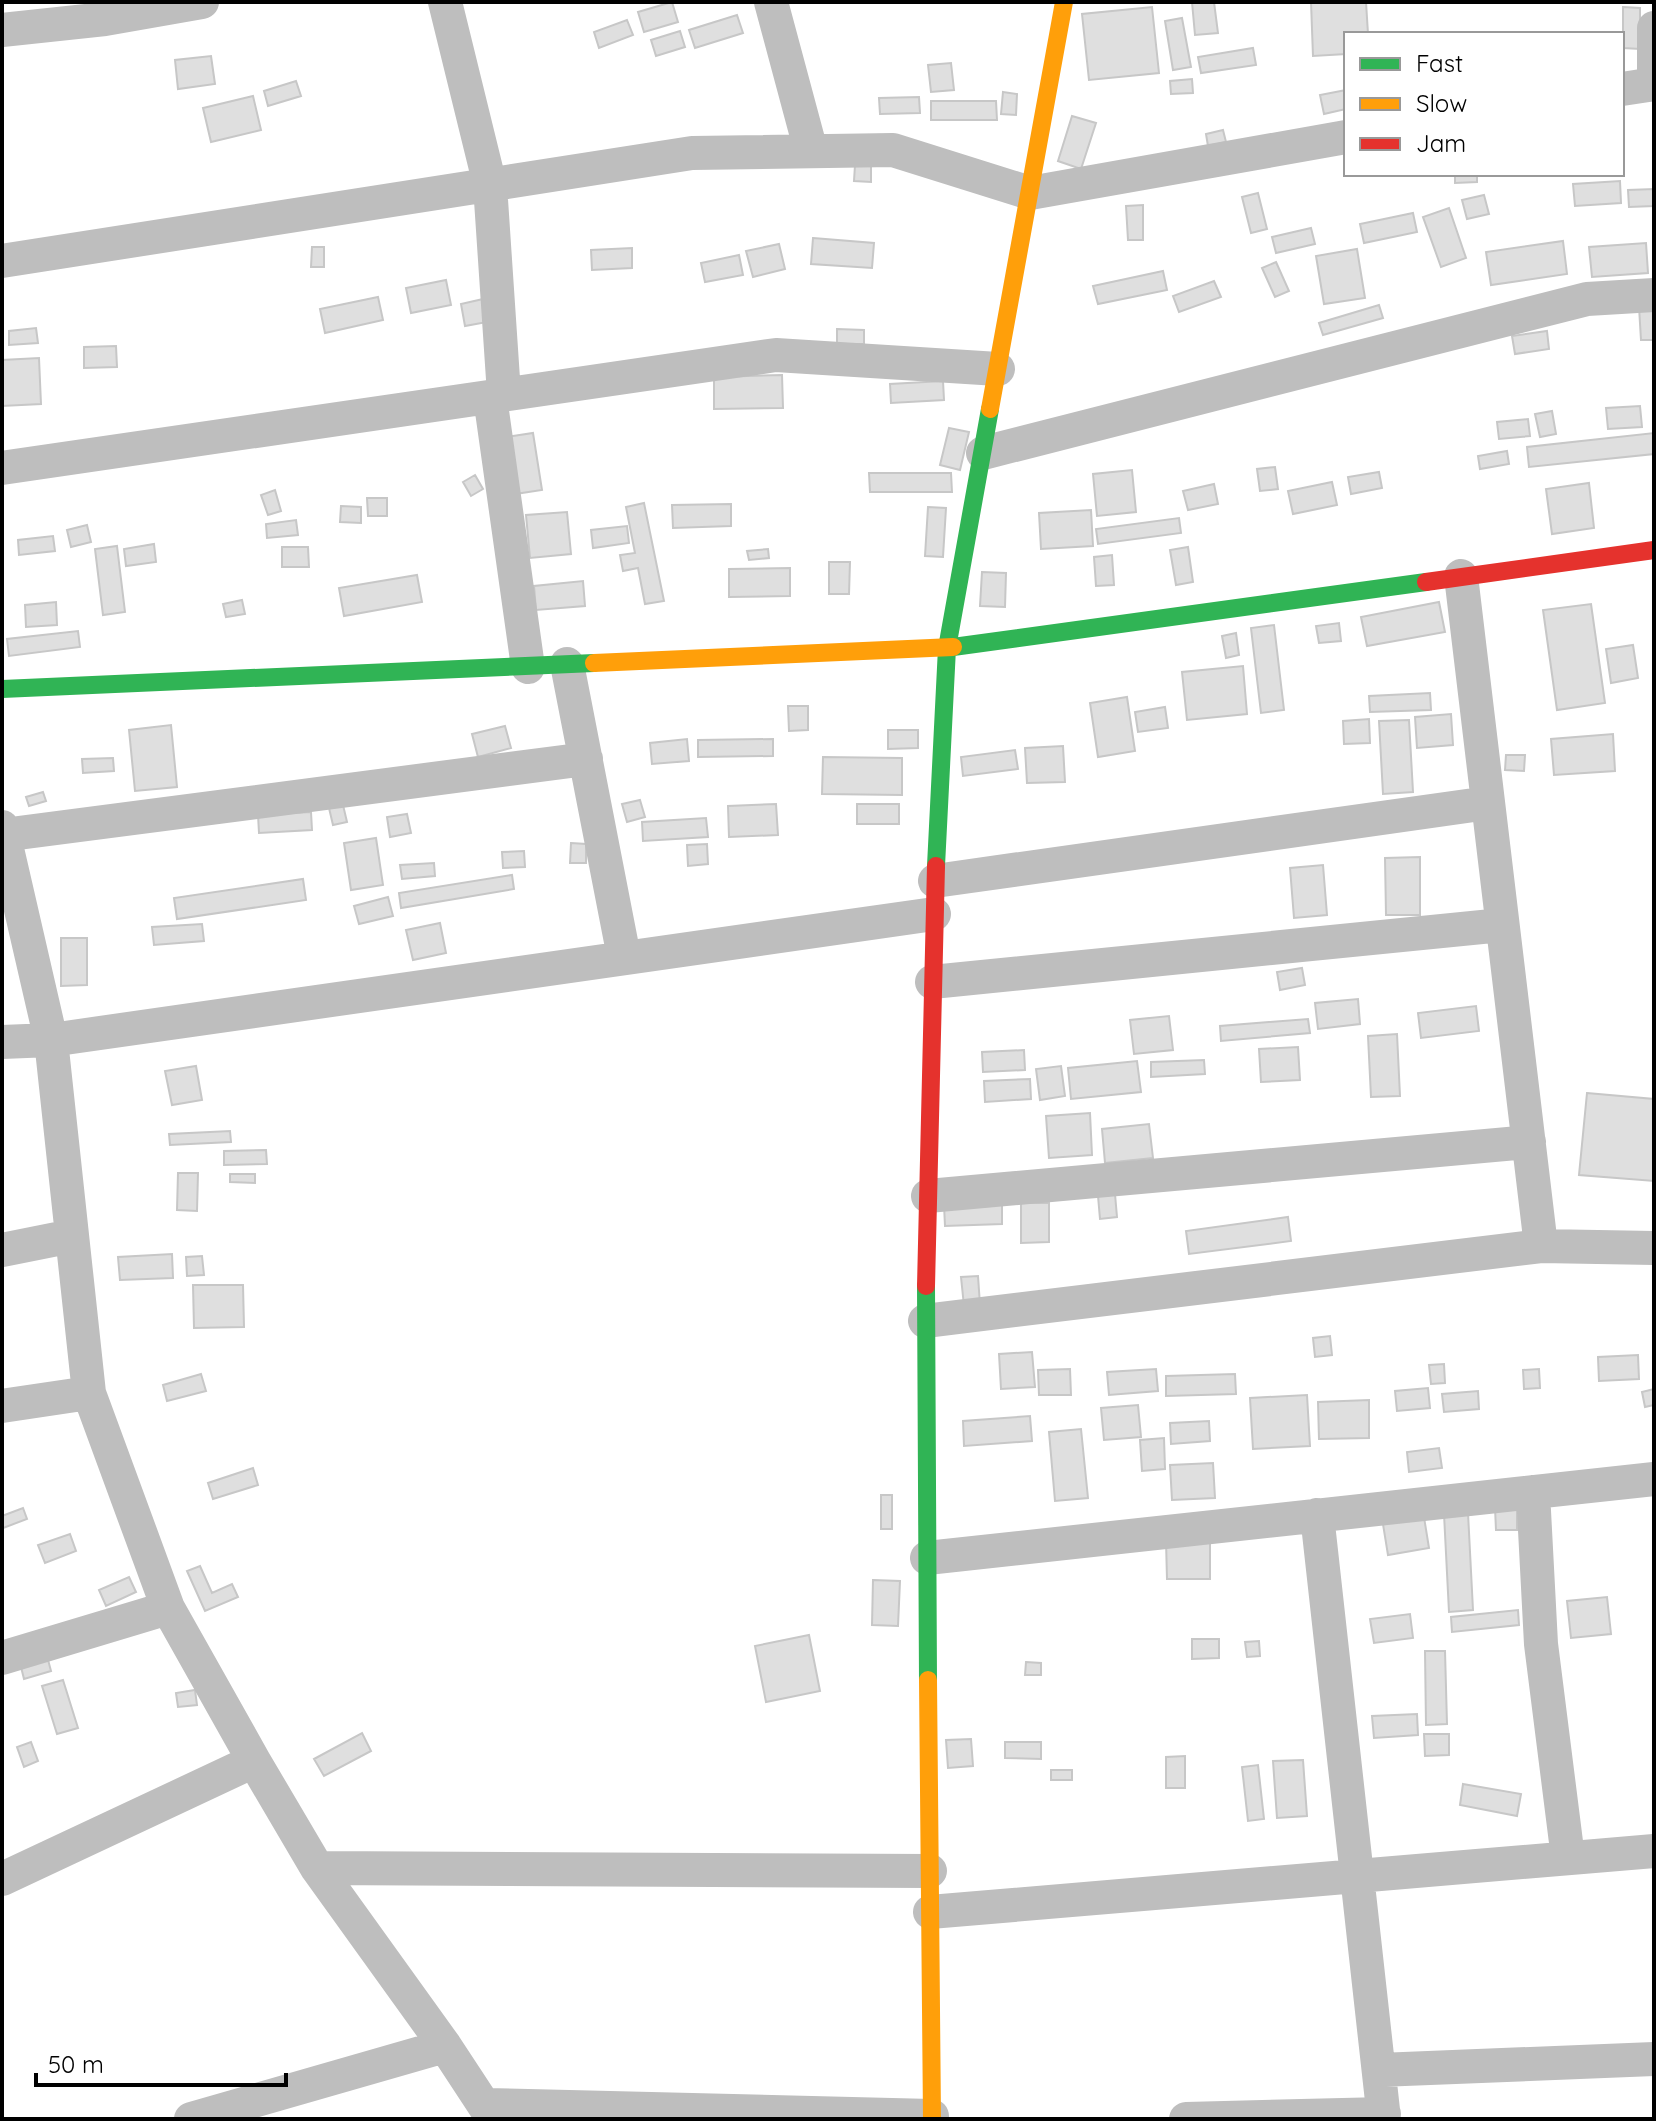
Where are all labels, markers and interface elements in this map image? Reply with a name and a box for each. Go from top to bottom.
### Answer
legend [1344,32,1624,176]
text: Fast [1416,48,1463,78]
text: Slow [1416,88,1467,118]
text: Jam [1416,128,1466,158]
scale bar [36,2037,286,2087]
text: 50 m [48,2049,104,2079]

